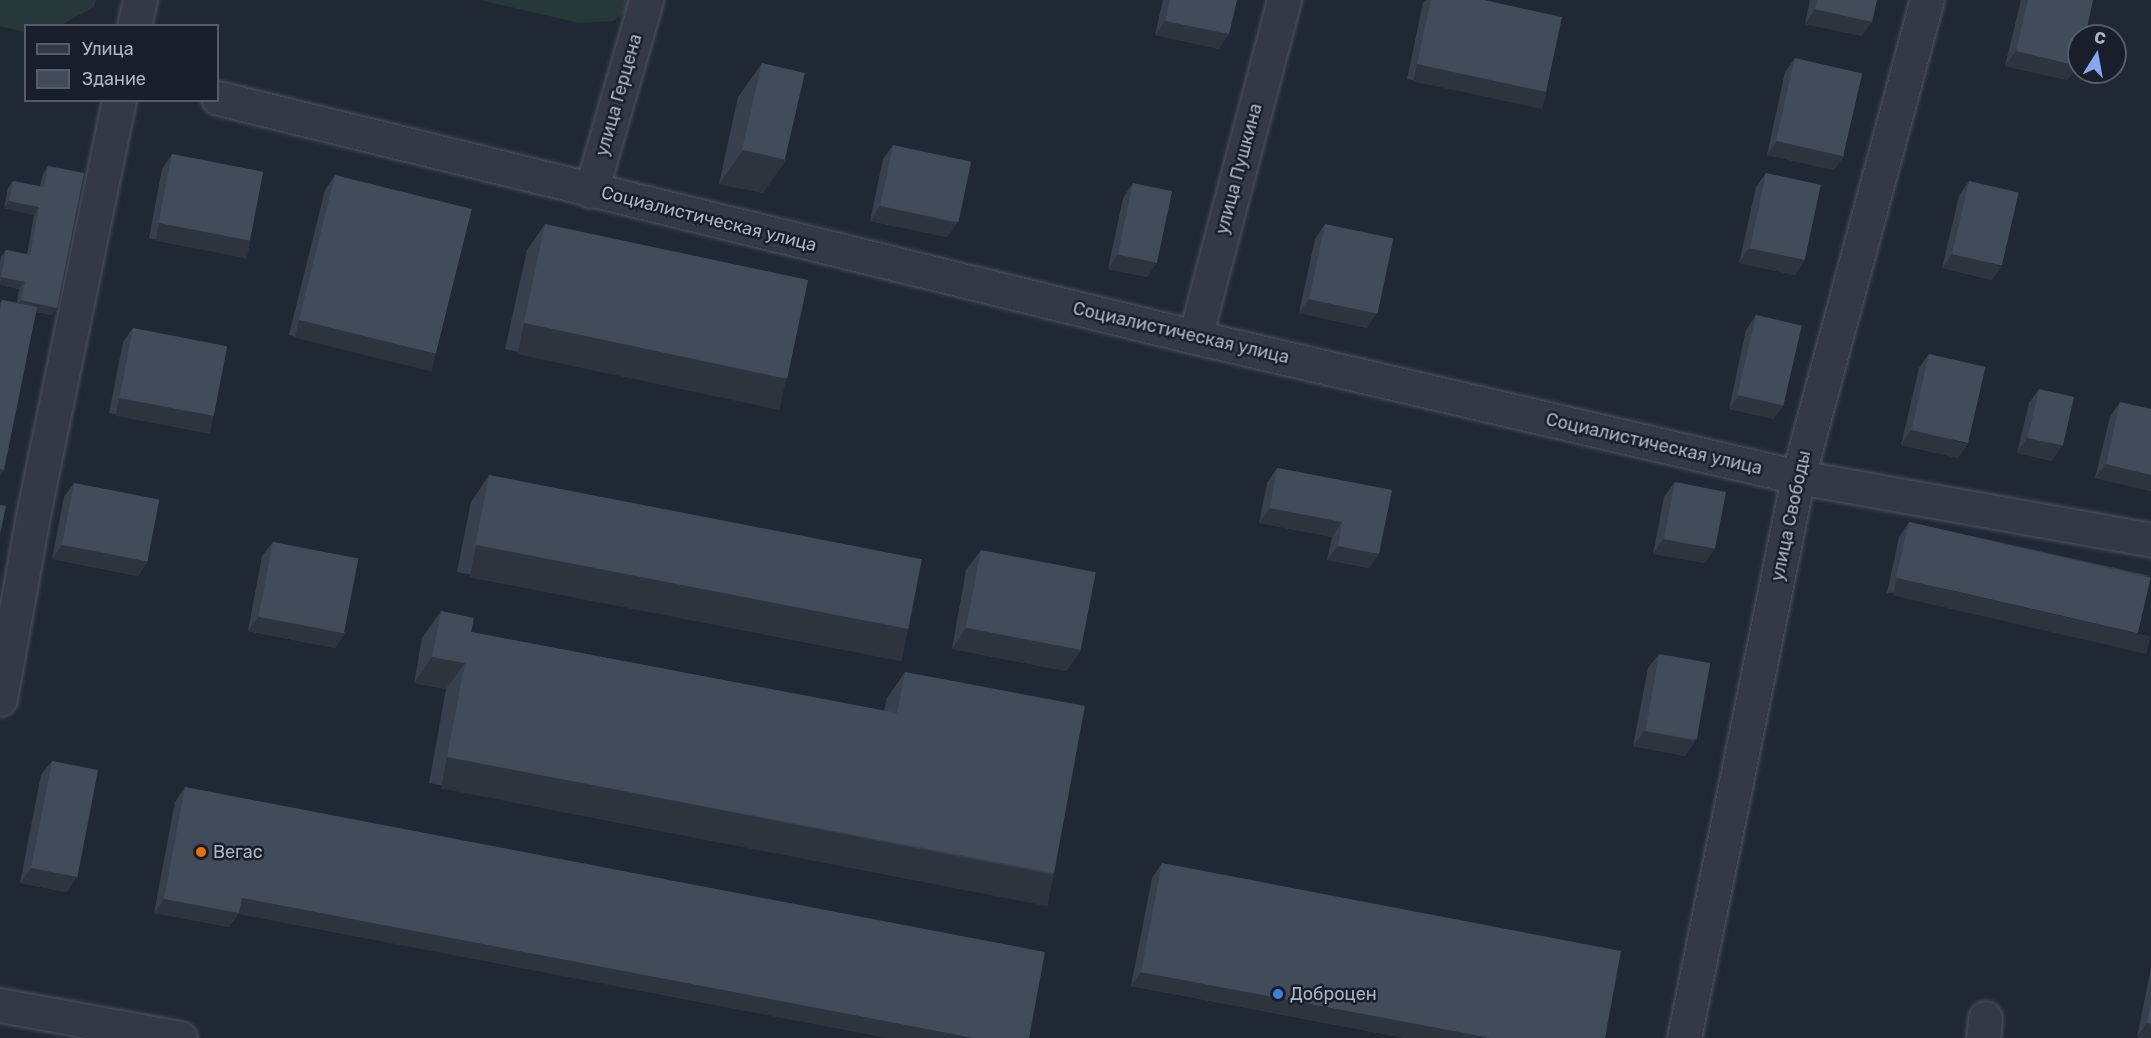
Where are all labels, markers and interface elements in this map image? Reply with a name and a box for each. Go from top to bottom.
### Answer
legend [24,24,219,102]
north arrow [2067,24,2127,84]
text: С [2093,27,2107,48]
street label: улица Герцена [591,31,647,159]
text: Улица [82,38,134,60]
text: Здание [82,68,146,90]
street label: улица Пушкина [1211,101,1267,237]
street label: Социалистическая улица [599,182,819,256]
street label: Социалистическая улица [1071,298,1291,368]
street label: Социалистическая улица [1544,409,1764,479]
street label: улица Свободы [1767,449,1815,583]
place label: Вегас [213,841,263,863]
marker: Вегас [194,845,208,859]
place label: Доброцен [1290,983,1377,1005]
marker: Доброцен [1271,987,1285,1001]

